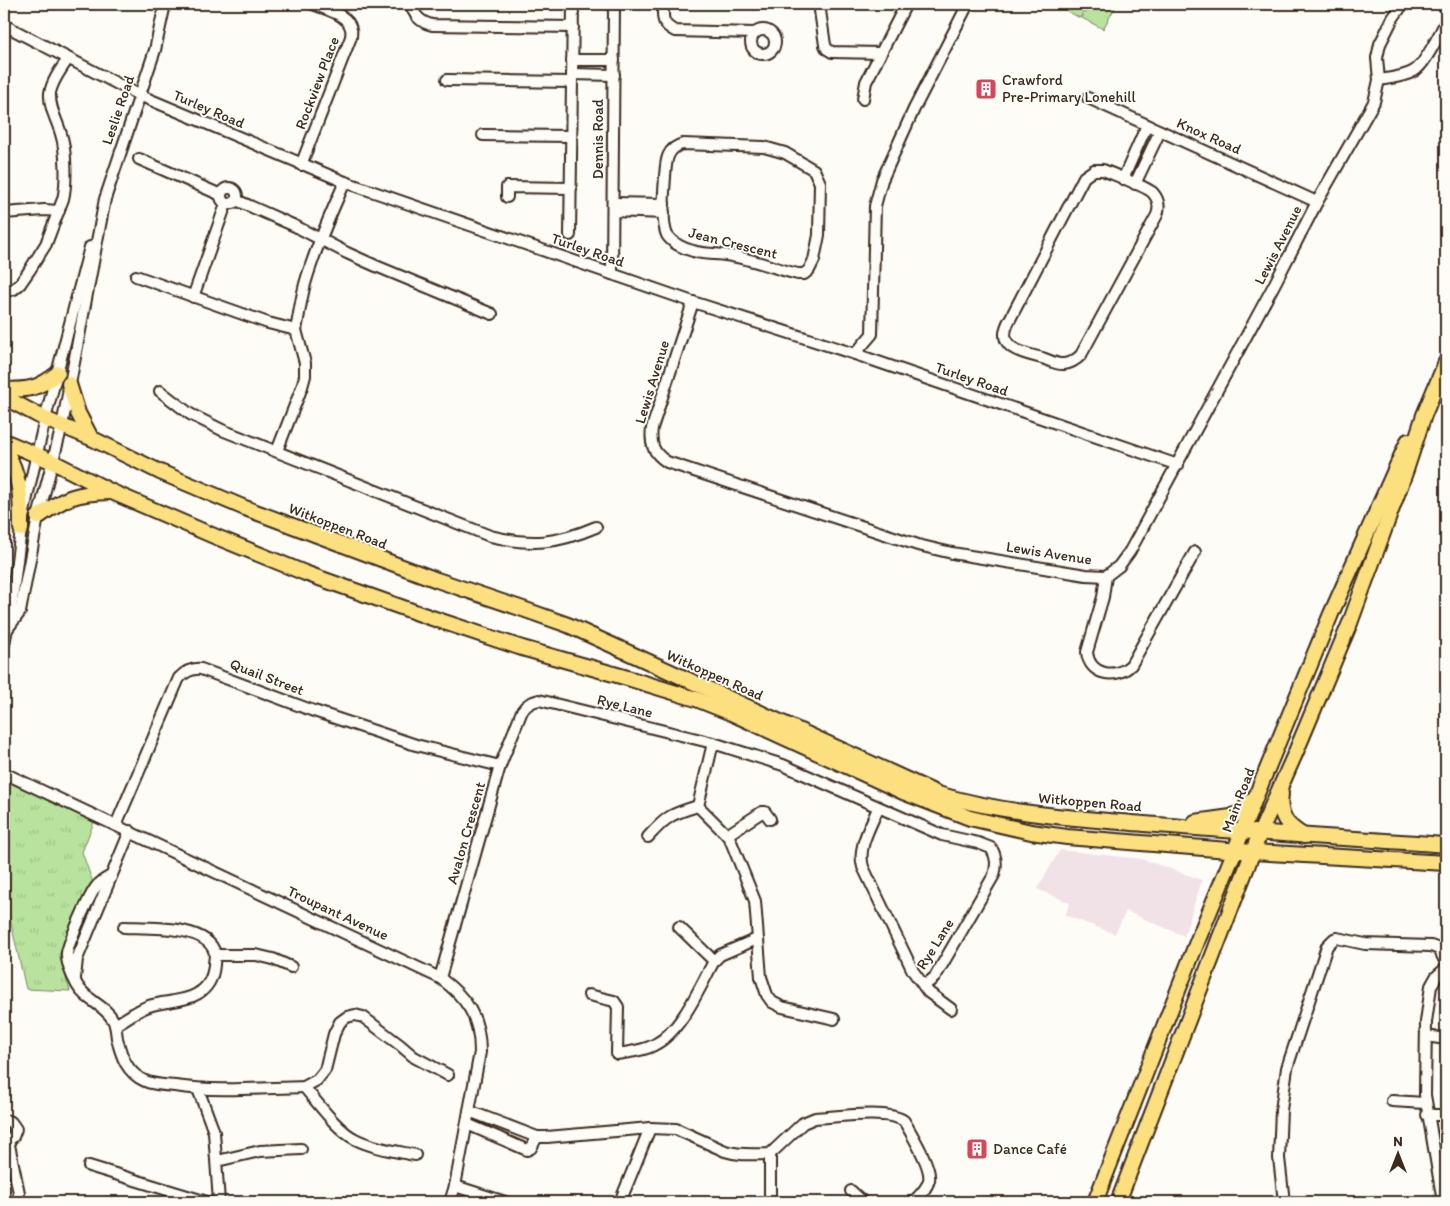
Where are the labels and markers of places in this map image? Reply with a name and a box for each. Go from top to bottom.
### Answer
place label: Crawford Pre-Primary Lonehill [1002,71,1137,106]
building icon: Crawford Pre-Primary Lonehill [974,77,998,101]
building icon: Dance Café [965,1137,989,1161]
place label: Dance Café [993,1140,1067,1158]

